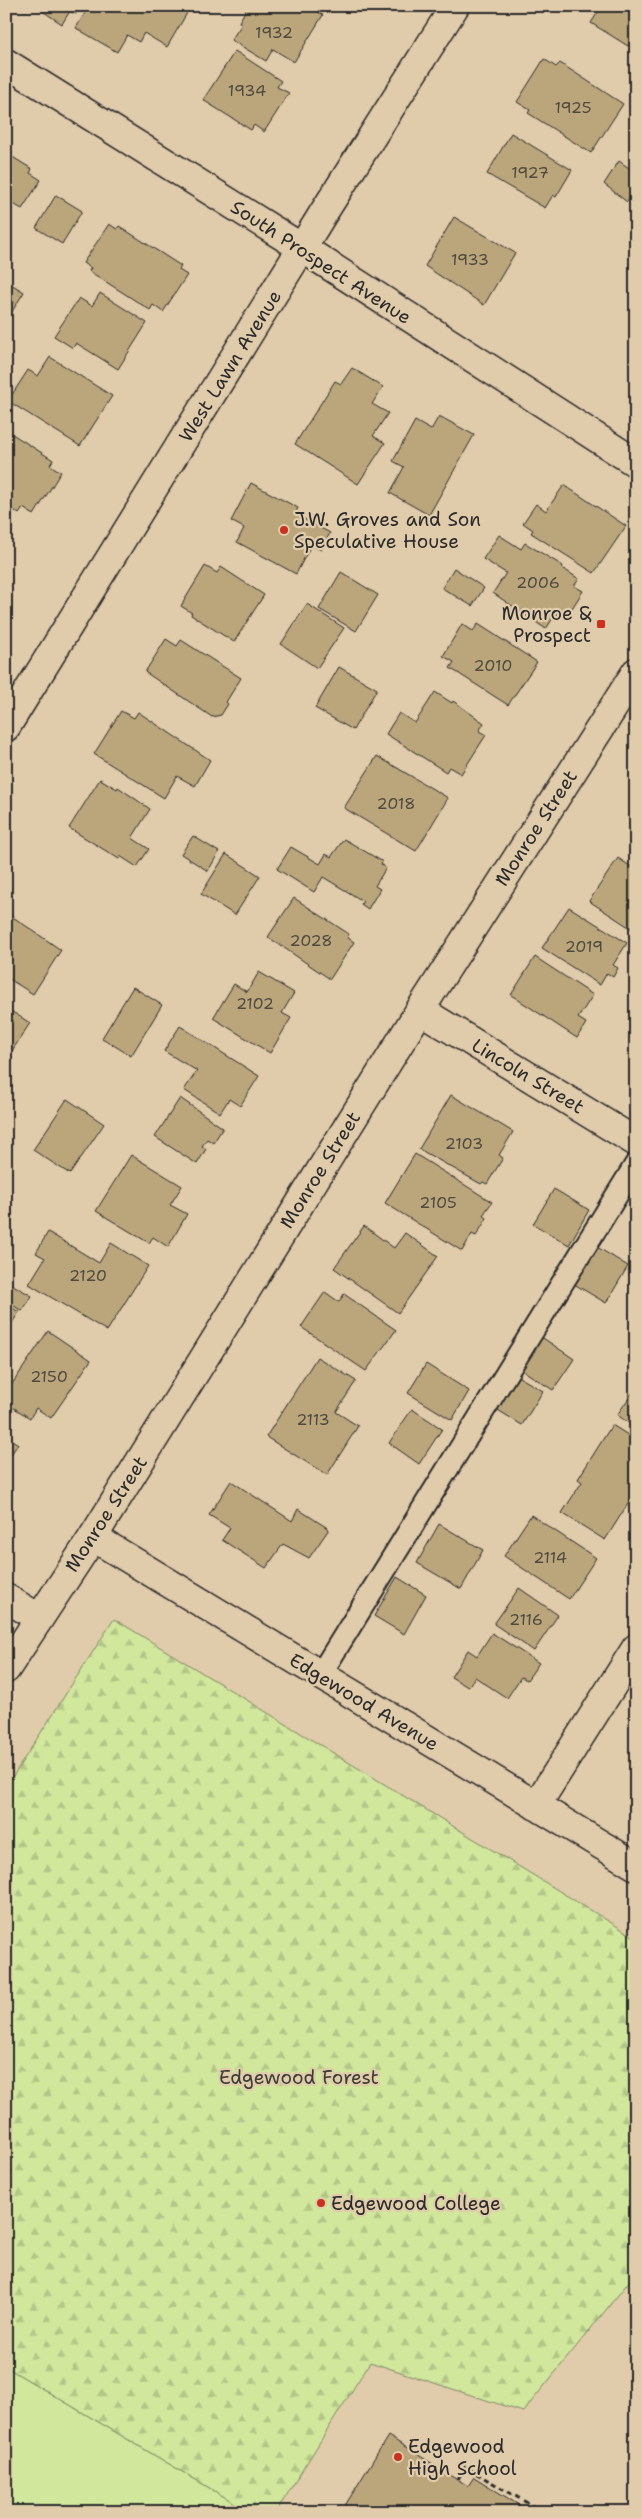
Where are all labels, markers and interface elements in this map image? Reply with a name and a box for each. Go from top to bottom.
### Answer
house number: 1932 [255,22,293,43]
house number: 1934 [228,80,266,101]
house number: 1925 [554,97,592,118]
house number: 1927 [511,162,549,183]
street label: South Prospect Avenue [226,194,416,330]
house number: 1933 [451,249,489,270]
street label: West Lawn Avenue [173,285,287,447]
place label: J.W. Groves and Son Speculative House [294,507,481,554]
marker: J.W. Groves and Son Speculative House [278,524,290,536]
house number: 2006 [516,572,560,593]
place label: Monroe & Prospect [501,601,592,648]
marker: Monroe & Prospect [595,618,607,630]
house number: 2010 [474,655,512,676]
street label: Monroe Street [489,765,583,891]
house number: 2018 [376,793,416,814]
house number: 2028 [290,930,332,951]
house number: 2019 [565,936,603,957]
house number: 2102 [236,993,274,1014]
street label: Lincoln Street [467,1033,589,1119]
street label: Monroe Street [274,1107,366,1233]
house number: 2103 [445,1133,483,1154]
house number: 2105 [419,1192,457,1213]
house number: 2120 [69,1265,107,1286]
house number: 2150 [30,1366,68,1387]
house number: 2113 [296,1409,330,1430]
street label: Monroe Street [59,1451,153,1577]
house number: 2114 [533,1547,567,1568]
house number: 2116 [509,1609,543,1630]
street label: Edgewood Avenue [285,1648,443,1756]
park label: Edgewood Forest [219,2065,379,2090]
place label: Edgewood College [331,2191,501,2216]
marker: Edgewood College [315,2197,327,2209]
place label: Edgewood High School [408,2434,517,2481]
marker: Edgewood High School [392,2451,404,2463]

